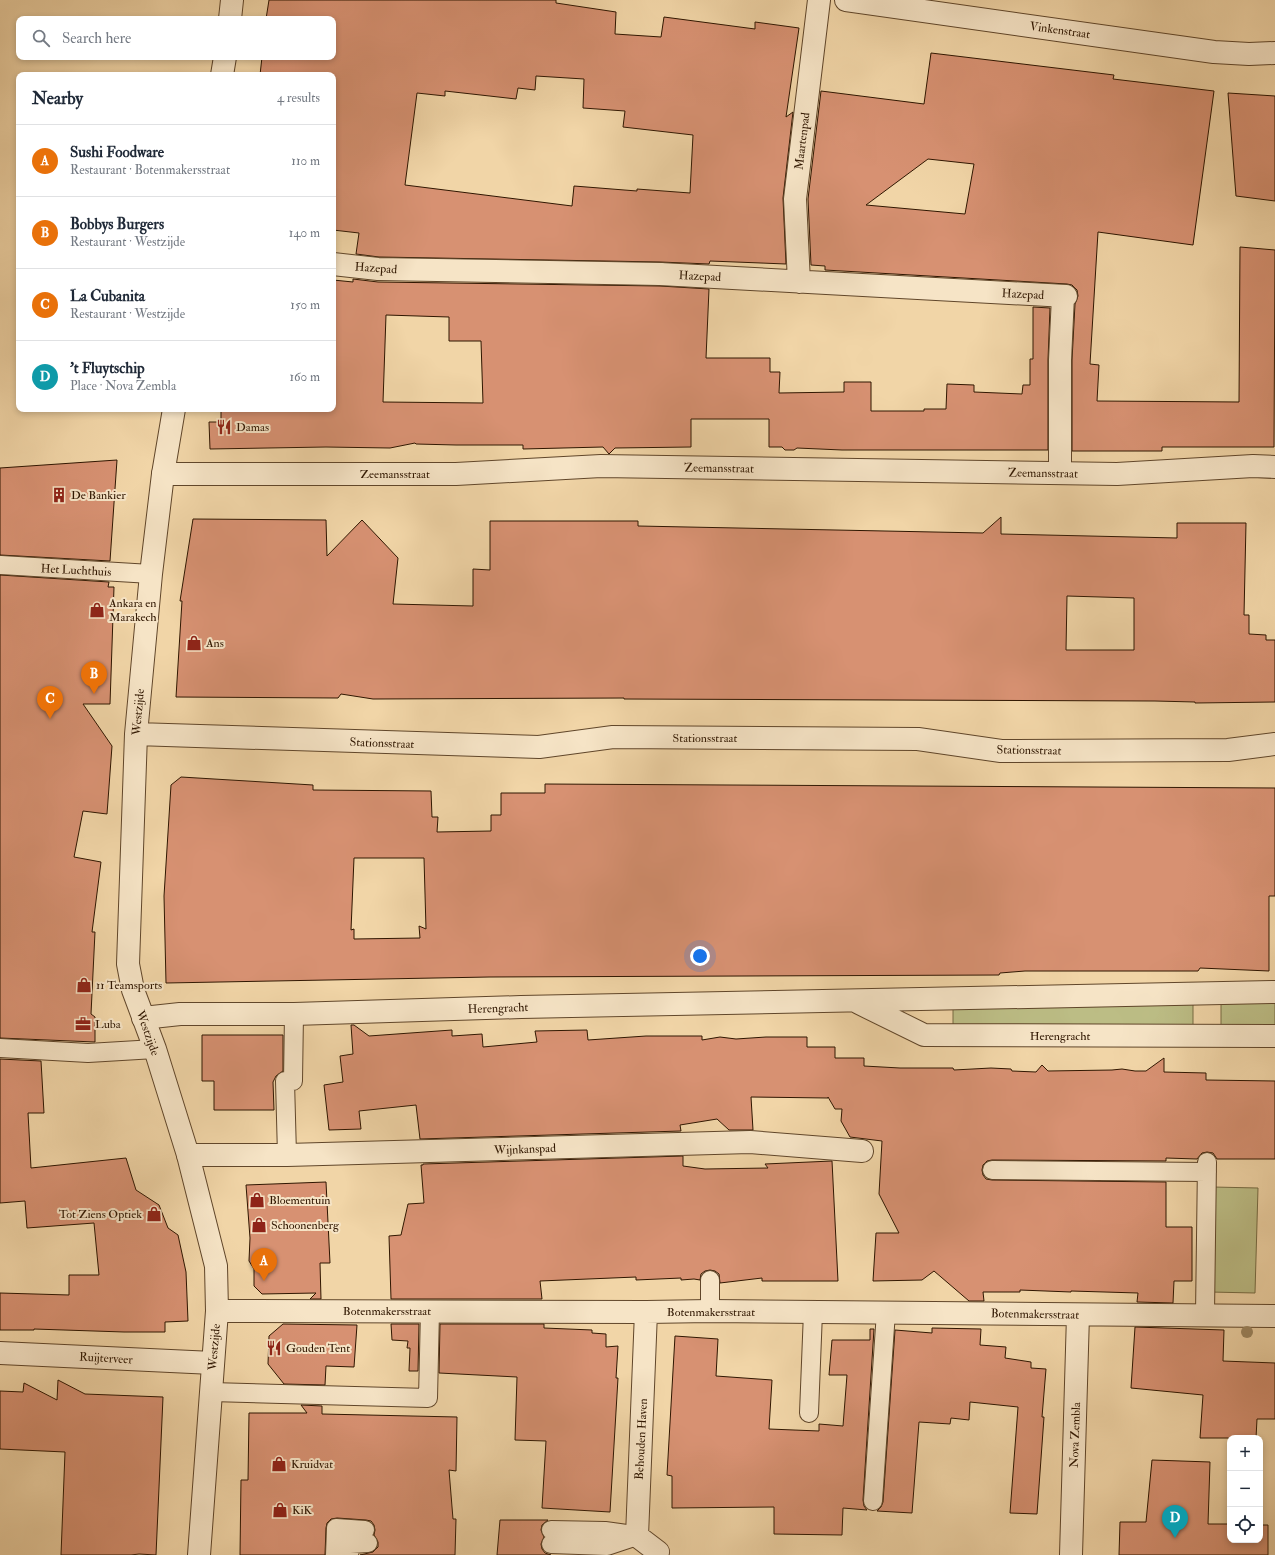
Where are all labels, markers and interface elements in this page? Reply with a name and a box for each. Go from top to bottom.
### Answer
search box [16,16,336,60]
street label: Vinkenstraat [1029,19,1091,42]
icon: search [30,27,52,49]
text: Search here [62,29,131,48]
text: Nearby [32,88,83,109]
text: 4 results [277,90,320,106]
street label: Maartenpad [792,111,813,171]
text: Sushi Foodware [70,143,164,162]
text: A [41,153,49,169]
text: 110 m [291,153,320,169]
text: Restaurant · Botenmakersstraat [70,162,230,178]
text: Bobbys Burgers [70,215,164,234]
text: B [41,225,49,241]
text: 140 m [289,225,320,241]
text: Restaurant · Westzijde [70,234,185,250]
street label: Hazepad [354,260,398,277]
street label: Hazepad [678,268,722,285]
street label: Hazepad [1001,286,1045,303]
text: La Cubanita [70,287,145,306]
text: C [40,297,50,313]
text: 150 m [290,297,320,313]
text: Restaurant · Westzijde [70,306,185,322]
text: 't Fluytschip [70,359,145,378]
text: D [40,369,50,385]
text: 160 m [289,369,320,385]
text: Place · Nova Zembla [70,378,176,394]
restaurant icon: Damas [215,418,233,436]
place label: Damas [236,420,269,435]
street label: Zeemansstraat [684,460,754,477]
street label: Zeemansstraat [1008,465,1078,482]
street label: Zeemansstraat [360,467,430,482]
building icon: De Bankier [50,486,68,504]
place label: De Bankier [71,488,126,503]
street label: Het Luchthuis [40,561,112,580]
place label: Ankara en Marakech [108,596,157,625]
shop icon: Ankara en Marakech [88,601,106,619]
shop icon: Ans [185,634,203,652]
place label: Ans [205,636,224,651]
pin: B [81,661,107,694]
pin: C [37,686,63,719]
street label: Westzijde [129,688,148,737]
street label: Stationsstraat [673,731,738,746]
street label: Stationsstraat [349,735,415,752]
street label: Stationsstraat [996,742,1062,759]
your location [690,946,710,966]
shop icon: 11 Teamsports [75,976,93,994]
place label: 11 Teamsports [96,978,162,993]
street label: Herengracht [467,1000,529,1017]
street label: Westzijde [132,1008,163,1058]
office icon: Luba [74,1015,92,1033]
place label: Luba [95,1017,122,1032]
street label: Herengracht [1030,1029,1090,1044]
street label: Wijnkanspad [493,1141,556,1158]
shop icon: Bloementuin [248,1191,266,1209]
place label: Bloementuin [269,1193,331,1208]
shop icon: Tot Ziens Optiek [145,1205,163,1223]
place label: Tot Ziens Optiek [59,1207,142,1222]
shop icon: Schoonenberg [250,1216,268,1234]
place label: Schoonenberg [271,1218,340,1233]
pin: A [251,1248,277,1281]
street label: Botenmakersstraat [343,1304,431,1319]
street label: Botenmakersstraat [667,1305,755,1320]
street label: Botenmakersstraat [991,1306,1079,1323]
street label: Westzijde [205,1323,224,1372]
restaurant icon: Gouden Tent [265,1339,283,1357]
place label: Gouden Tent [286,1341,350,1356]
street label: Ruijterveer [79,1350,134,1367]
street label: Behouden Haven [632,1398,651,1480]
street label: Nova Zembla [1067,1401,1084,1468]
map controls [1227,1435,1263,1543]
button: + [1227,1435,1263,1471]
shop icon: Kruidvat [270,1455,288,1473]
place label: Kruidvat [291,1457,333,1472]
button: − [1227,1471,1263,1507]
shop icon: KiK [271,1501,289,1519]
place label: KiK [292,1503,313,1518]
pin: D [1162,1505,1188,1538]
button: locate [1227,1507,1263,1543]

